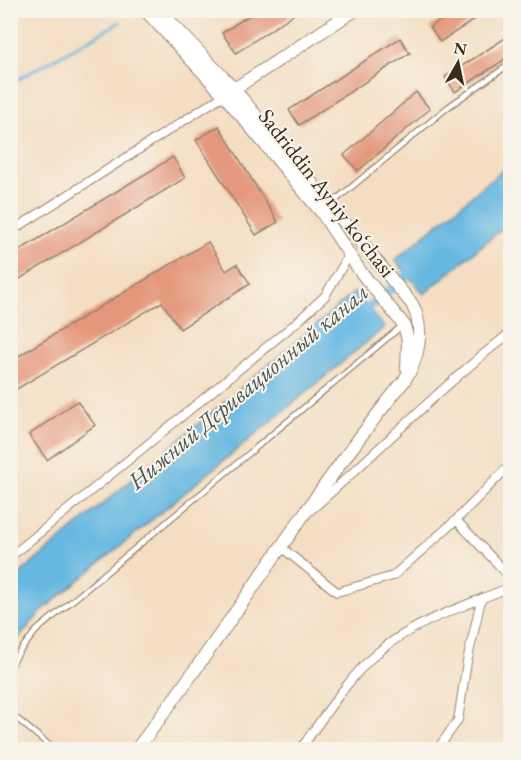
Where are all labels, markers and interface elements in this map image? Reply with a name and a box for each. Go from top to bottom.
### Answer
north arrow [428,33,488,93]
text: N [452,37,468,60]
street label: Sadriddin Ayniy ko‘chasi [252,103,402,283]
water label: Нижний Деривационный канал [121,276,375,496]

